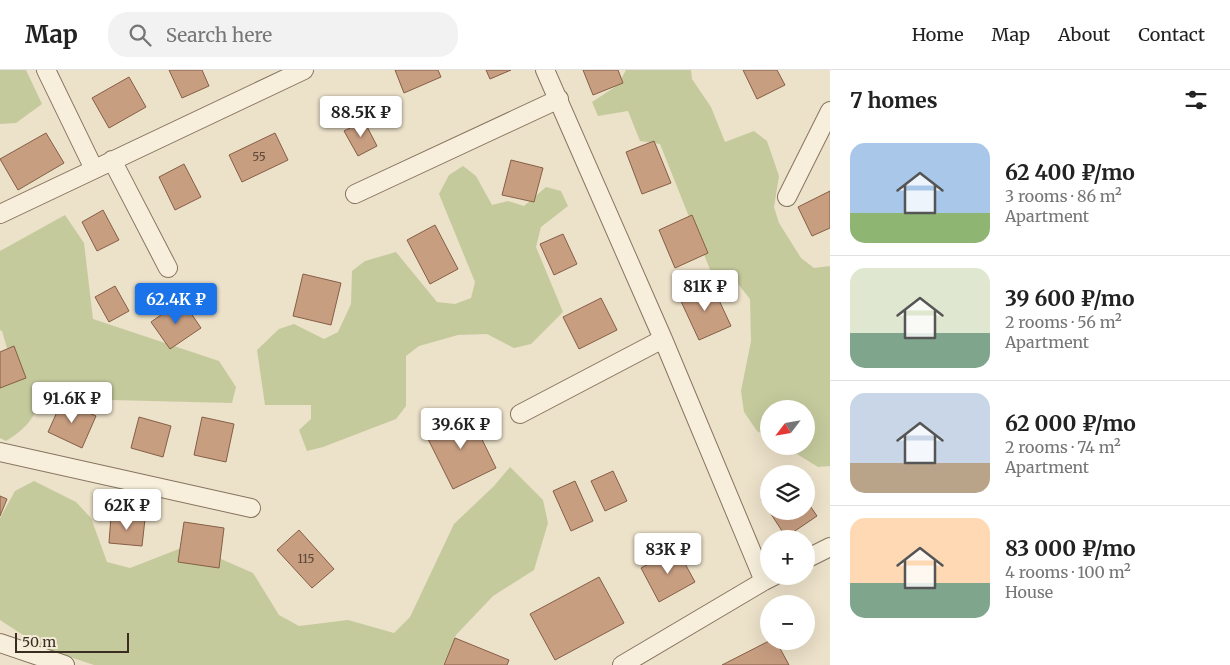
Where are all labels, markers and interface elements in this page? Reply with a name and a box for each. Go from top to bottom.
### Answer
search box [108,12,458,57]
text: Map [25,19,78,50]
icon: search [126,21,154,49]
text: Search here [166,23,272,47]
text: Home [912,23,964,46]
text: Map [992,23,1030,46]
text: About [1058,23,1110,46]
text: Contact [1138,23,1205,46]
icon: filters [1182,86,1210,114]
text: 7 homes [850,87,938,114]
pin: 88.5K ₽ [315,96,407,138]
text: 88.5K ₽ [331,102,391,122]
house number: 55 [252,149,266,164]
text: 62 400 ₽/mo [1005,159,1135,186]
icon: home [890,163,950,223]
text: 3 rooms · 86 m² [1005,186,1122,206]
text: Apartment [1005,206,1089,226]
pin: 81K ₽ [670,270,740,312]
text: 81K ₽ [683,276,727,296]
pin: 62.4K ₽ [130,282,222,325]
text: 39 600 ₽/mo [1005,285,1135,312]
icon: home [890,288,950,348]
text: 62.4K ₽ [146,289,206,309]
text: 2 rooms · 56 m² [1005,312,1122,332]
text: Apartment [1005,332,1089,352]
pin: 91.6K ₽ [26,382,118,424]
text: 91.6K ₽ [43,388,101,408]
north arrow [760,400,815,455]
map controls [760,400,815,650]
pin: 39.6K ₽ [415,408,507,450]
text: 62 000 ₽/mo [1005,410,1136,437]
icon: home [890,413,950,473]
text: 39.6K ₽ [432,414,490,434]
text: 2 rooms · 74 m² [1005,437,1121,457]
text: Apartment [1005,457,1089,477]
button: layers [760,465,815,520]
pin: 62K ₽ [92,488,162,531]
text: 62K ₽ [104,495,150,515]
button: + [760,530,815,585]
pin: 83K ₽ [633,532,703,575]
text: 83 000 ₽/mo [1005,535,1136,562]
icon: home [890,538,950,598]
text: 83K ₽ [645,539,691,559]
house number: 115 [297,551,315,566]
text: 4 rooms · 100 m² [1005,562,1131,582]
text: House [1005,582,1053,602]
button: − [760,595,815,650]
scale bar [15,630,129,653]
text: 50 m [22,633,56,651]

